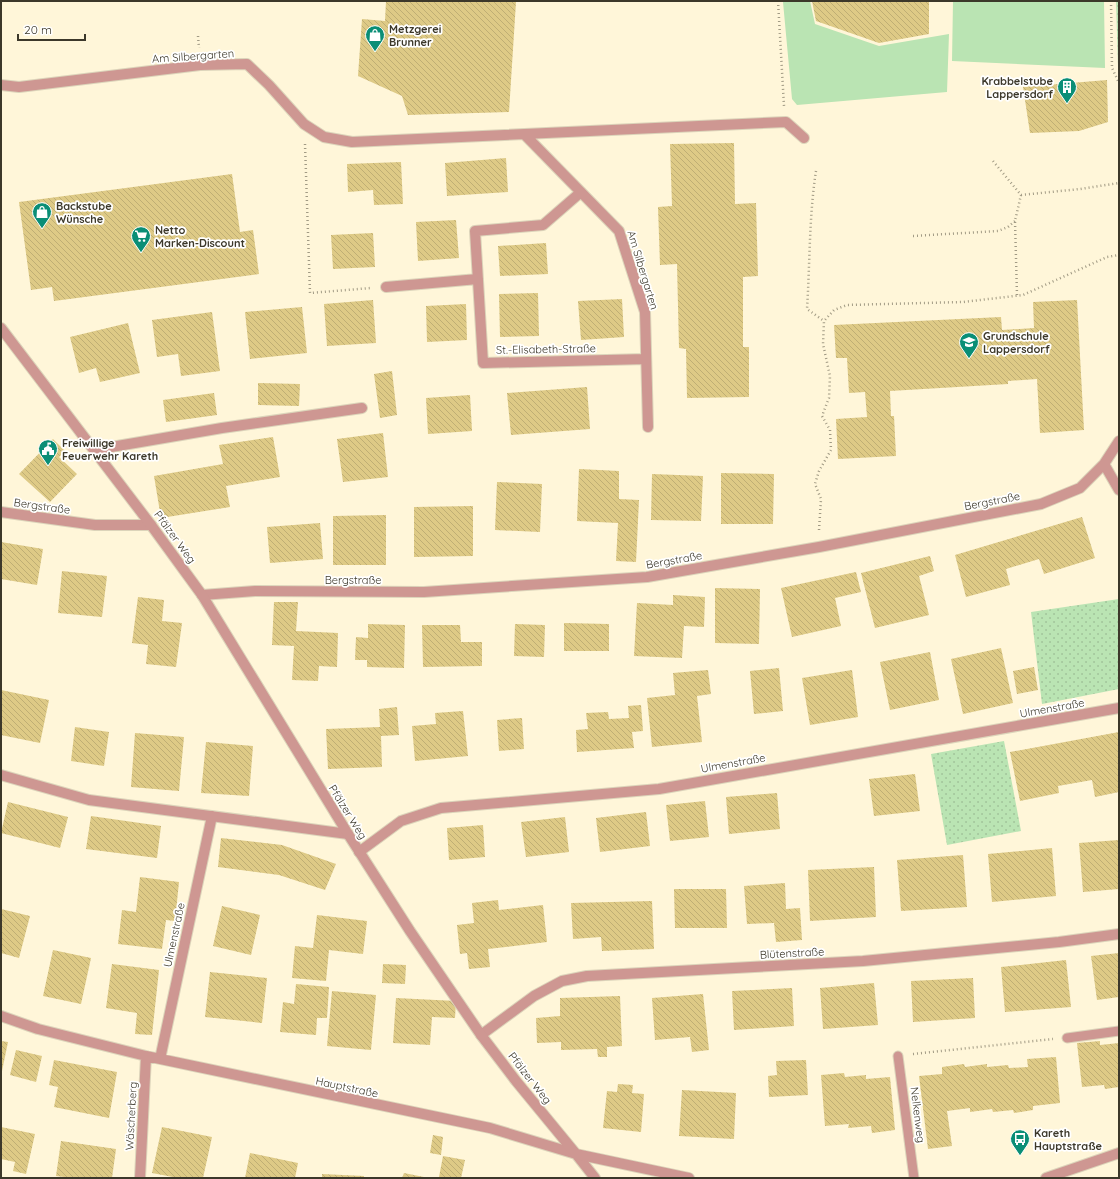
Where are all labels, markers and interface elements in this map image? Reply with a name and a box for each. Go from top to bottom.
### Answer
scale bar [18,16,85,42]
text: 20 m [24,22,52,37]
place label: Metzgerei Brunner [389,22,441,49]
shop icon: Metzgerei Brunner [364,24,386,52]
street label: Am Silbergarten [152,46,234,66]
place label: Krabbelstube Lappersdorf [981,74,1053,101]
building icon: Krabbelstube Lappersdorf [1056,76,1078,104]
place label: Backstube Wünsche [56,199,112,226]
shop icon: Backstube Wünsche [31,201,53,229]
place label: Netto Marken-Discount [155,223,245,250]
supermarket icon: Netto Marken-Discount [130,225,152,253]
street label: Am Silbergarten [624,229,662,311]
place label: Grundschule Lappersdorf [983,329,1050,356]
school or university icon: Grundschule Lappersdorf [958,331,980,359]
street label: St.-Elisabeth-Straße [496,341,596,357]
place label: Freiwillige Feuerwehr Kareth [62,436,158,463]
public building icon: Freiwillige Feuerwehr Kareth [37,438,59,466]
street label: Bergstraße [963,489,1021,513]
street label: Bergstraße [13,495,71,517]
street label: Pfälzer Weg [151,508,199,566]
street label: Bergstraße [645,548,703,572]
street label: Bergstraße [325,573,381,587]
street label: Ulmenstraße [1019,695,1085,721]
street label: Ulmenstraße [700,750,766,776]
street label: Pfälzer Weg [326,782,370,842]
street label: Ulmenstraße [160,902,188,968]
street label: Blütenstraße [759,944,825,962]
street label: Pfälzer Weg [505,1049,555,1107]
street label: Hauptstraße [314,1074,380,1100]
street label: Wäscherberg [122,1081,140,1151]
street label: Nelkenweg [908,1086,928,1144]
place label: Kareth Hauptstraße [1034,1126,1102,1153]
bus stop icon: Kareth Hauptstraße [1009,1128,1031,1156]

